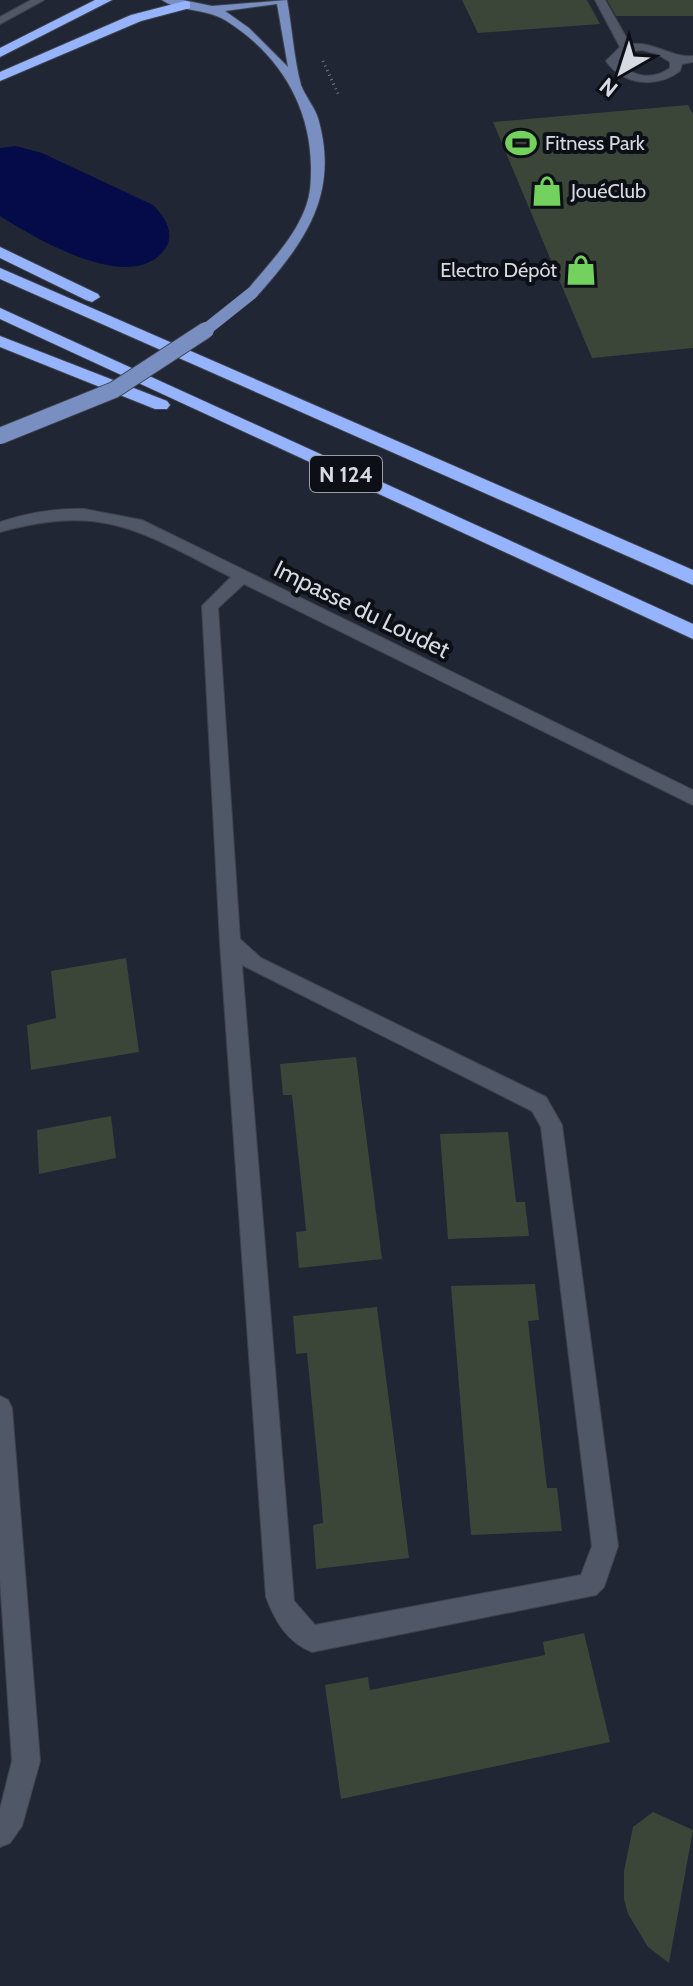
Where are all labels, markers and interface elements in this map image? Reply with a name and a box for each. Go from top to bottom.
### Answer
north arrow [581,32,661,112]
text: N [594,72,623,103]
sports icon: Fitness Park [504,126,538,160]
place label: Fitness Park [545,131,645,155]
shop icon: JouéClub [530,174,564,208]
place label: JouéClub [570,179,646,203]
shop icon: Electro Dépôt [564,253,598,287]
place label: Electro Dépôt [440,258,557,282]
road number: N 124 [310,456,382,492]
street label: Impasse du Loudet [269,554,455,664]

